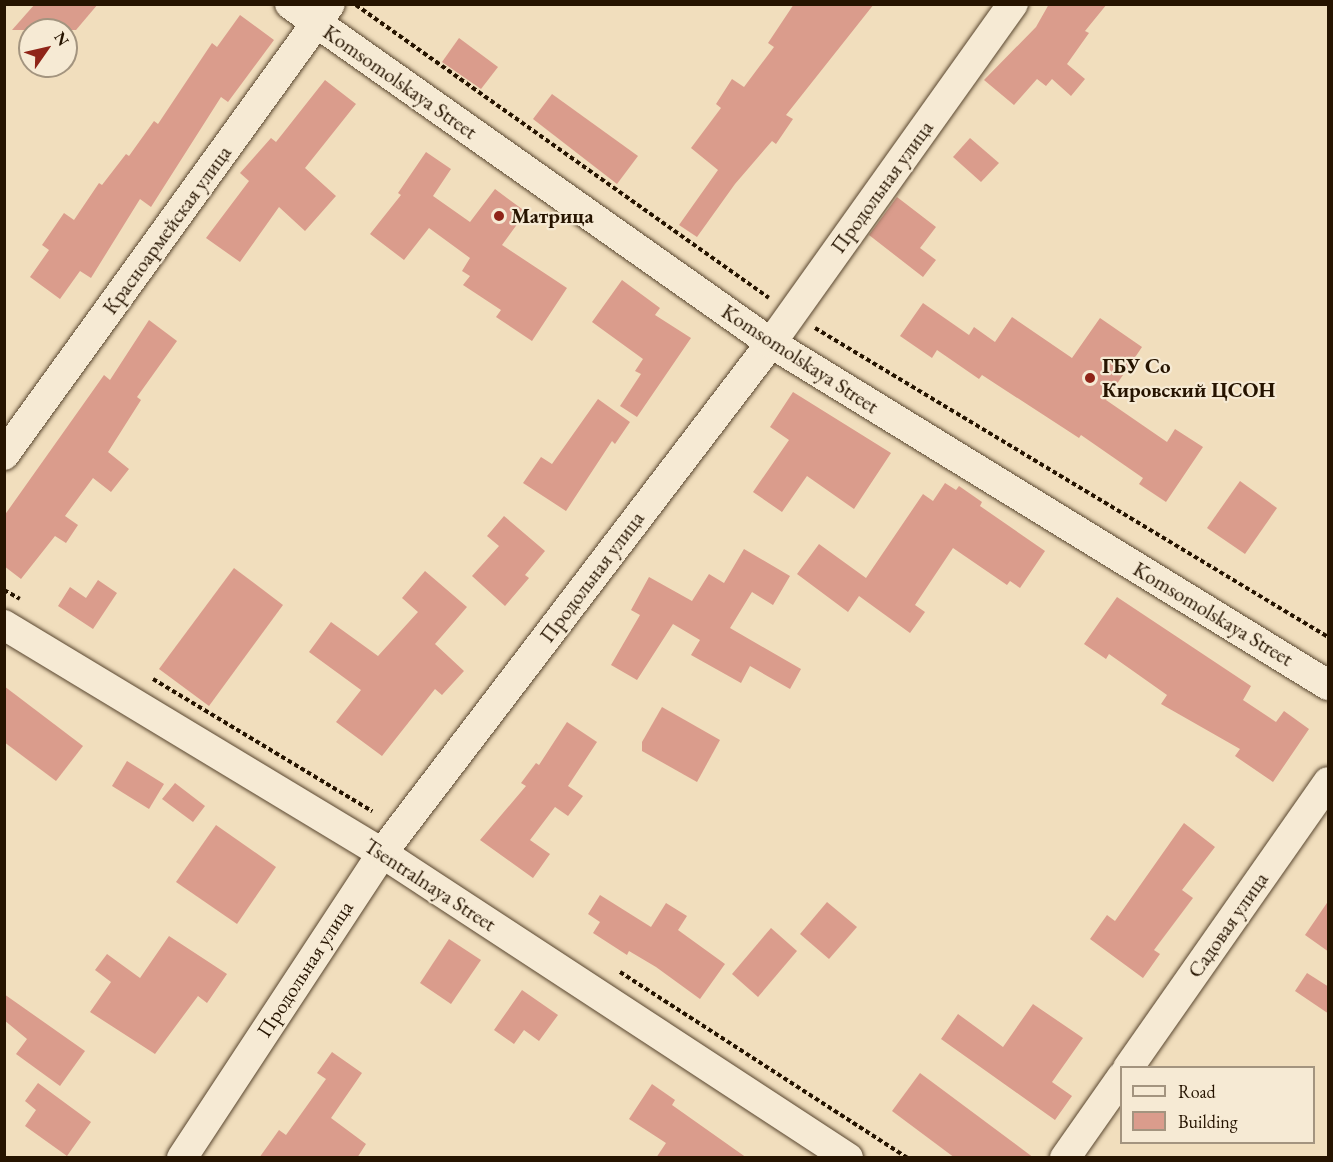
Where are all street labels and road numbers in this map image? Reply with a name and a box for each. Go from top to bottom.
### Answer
street label: Komsomolskaya Street [318,19,482,145]
street label: Продольная улица [825,116,939,258]
street label: Красноармейская улица [97,141,237,319]
street label: Komsomolskaya Street [717,299,883,419]
street label: Продольная улица [534,506,650,648]
street label: Komsomolskaya Street [1128,556,1298,672]
street label: Tsentralnaya Street [359,833,501,937]
street label: Садовая улица [1182,867,1274,983]
street label: Продольная улица [251,896,359,1042]

